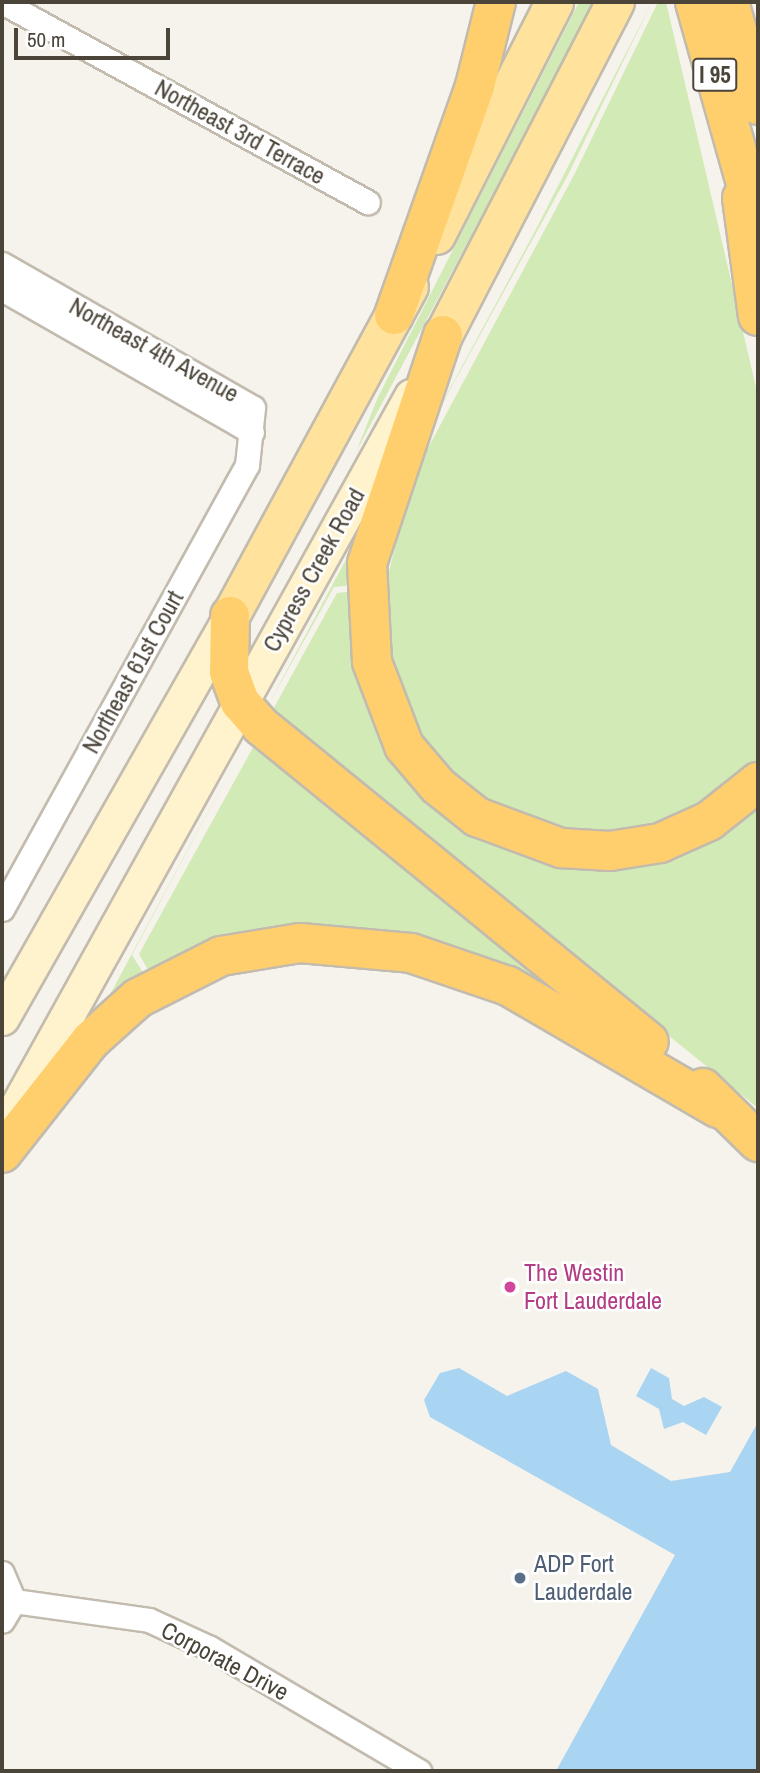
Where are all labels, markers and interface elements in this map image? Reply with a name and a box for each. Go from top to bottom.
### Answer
scale bar [18,14,173,58]
text: 50 m [27,25,65,54]
road number: I 95 [692,55,738,94]
street label: Northeast 3rd Terrace [150,73,330,191]
street label: Northeast 4th Avenue [64,291,244,409]
street label: Cypress Creek Road [257,483,371,657]
street label: Northeast 61st Court [76,586,190,758]
place label: The Westin Fort Lauderdale [524,1259,662,1315]
marker: The Westin Fort Lauderdale [502,1279,518,1295]
place label: ADP Fort Lauderdale [534,1550,632,1606]
marker: ADP Fort Lauderdale [512,1570,528,1586]
street label: Corporate Drive [156,1615,294,1707]

